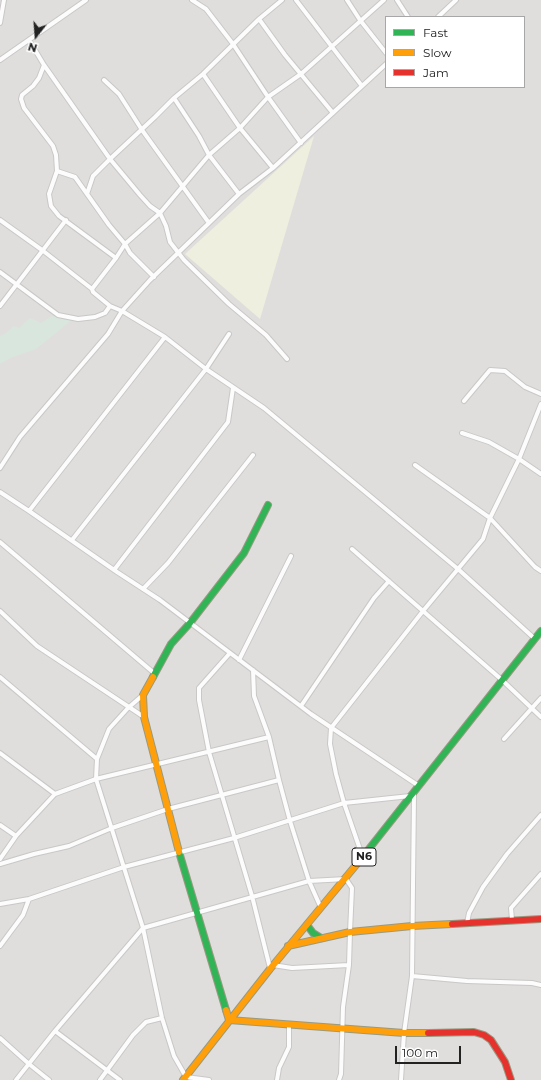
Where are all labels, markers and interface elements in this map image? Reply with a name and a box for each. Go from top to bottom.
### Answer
north arrow [16,16,56,56]
legend [385,16,525,88]
text: Fast [423,25,448,40]
text: N [26,39,39,55]
text: Slow [423,45,452,60]
text: Jam [423,65,449,80]
road number: N6 [352,848,376,866]
scale bar [397,1038,463,1064]
text: 100 m [402,1045,438,1060]

